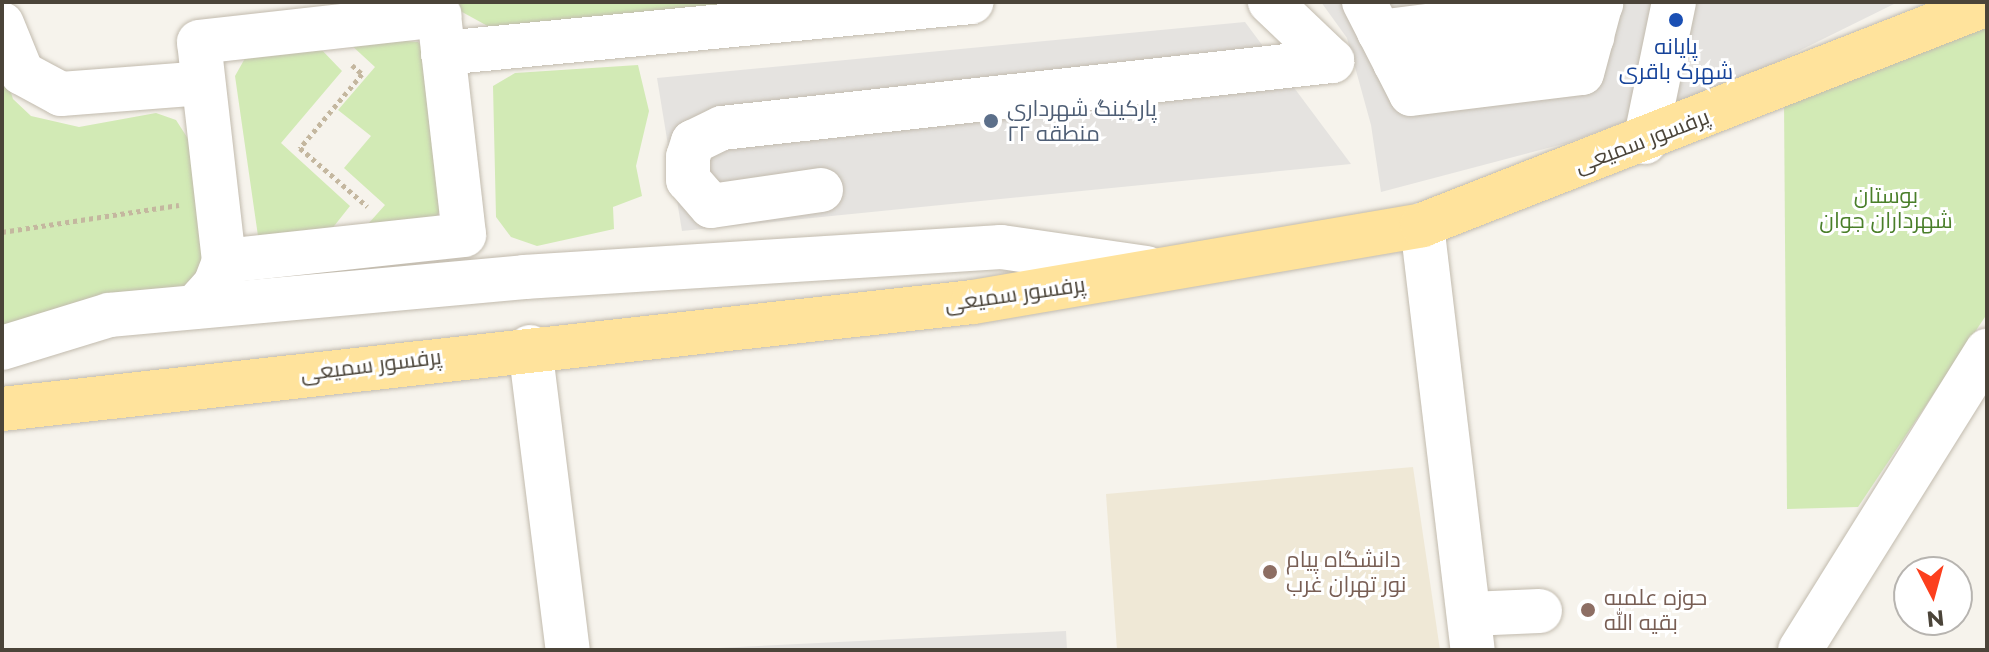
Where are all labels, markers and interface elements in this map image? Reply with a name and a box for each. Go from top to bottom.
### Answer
marker: پایانه شهرک باقری [1667,11,1685,29]
place label: پایانه شهرک باقری [1619,33,1733,84]
place label: پارکینگ شهرداری منطقه ۲۲ [1007,95,1157,146]
street label: پرفسور سمیعی [1571,103,1713,179]
marker: پارکینگ شهرداری منطقه ۲۲ [982,112,1000,130]
park label: بوستان شهرداران جوان [1819,182,1953,234]
street label: پرفسور سمیعی [943,271,1087,317]
street label: پرفسور سمیعی [299,343,443,387]
place label: دانشگاه پیام نور تهران غرب [1286,546,1406,598]
north arrow [1893,556,1973,636]
marker: دانشگاه پیام نور تهران غرب [1261,563,1279,581]
place label: حوزه علمیه بقیه الله [1604,584,1707,636]
marker: حوزه علمیه بقیه الله [1579,601,1597,619]
text: N [1925,604,1946,633]

